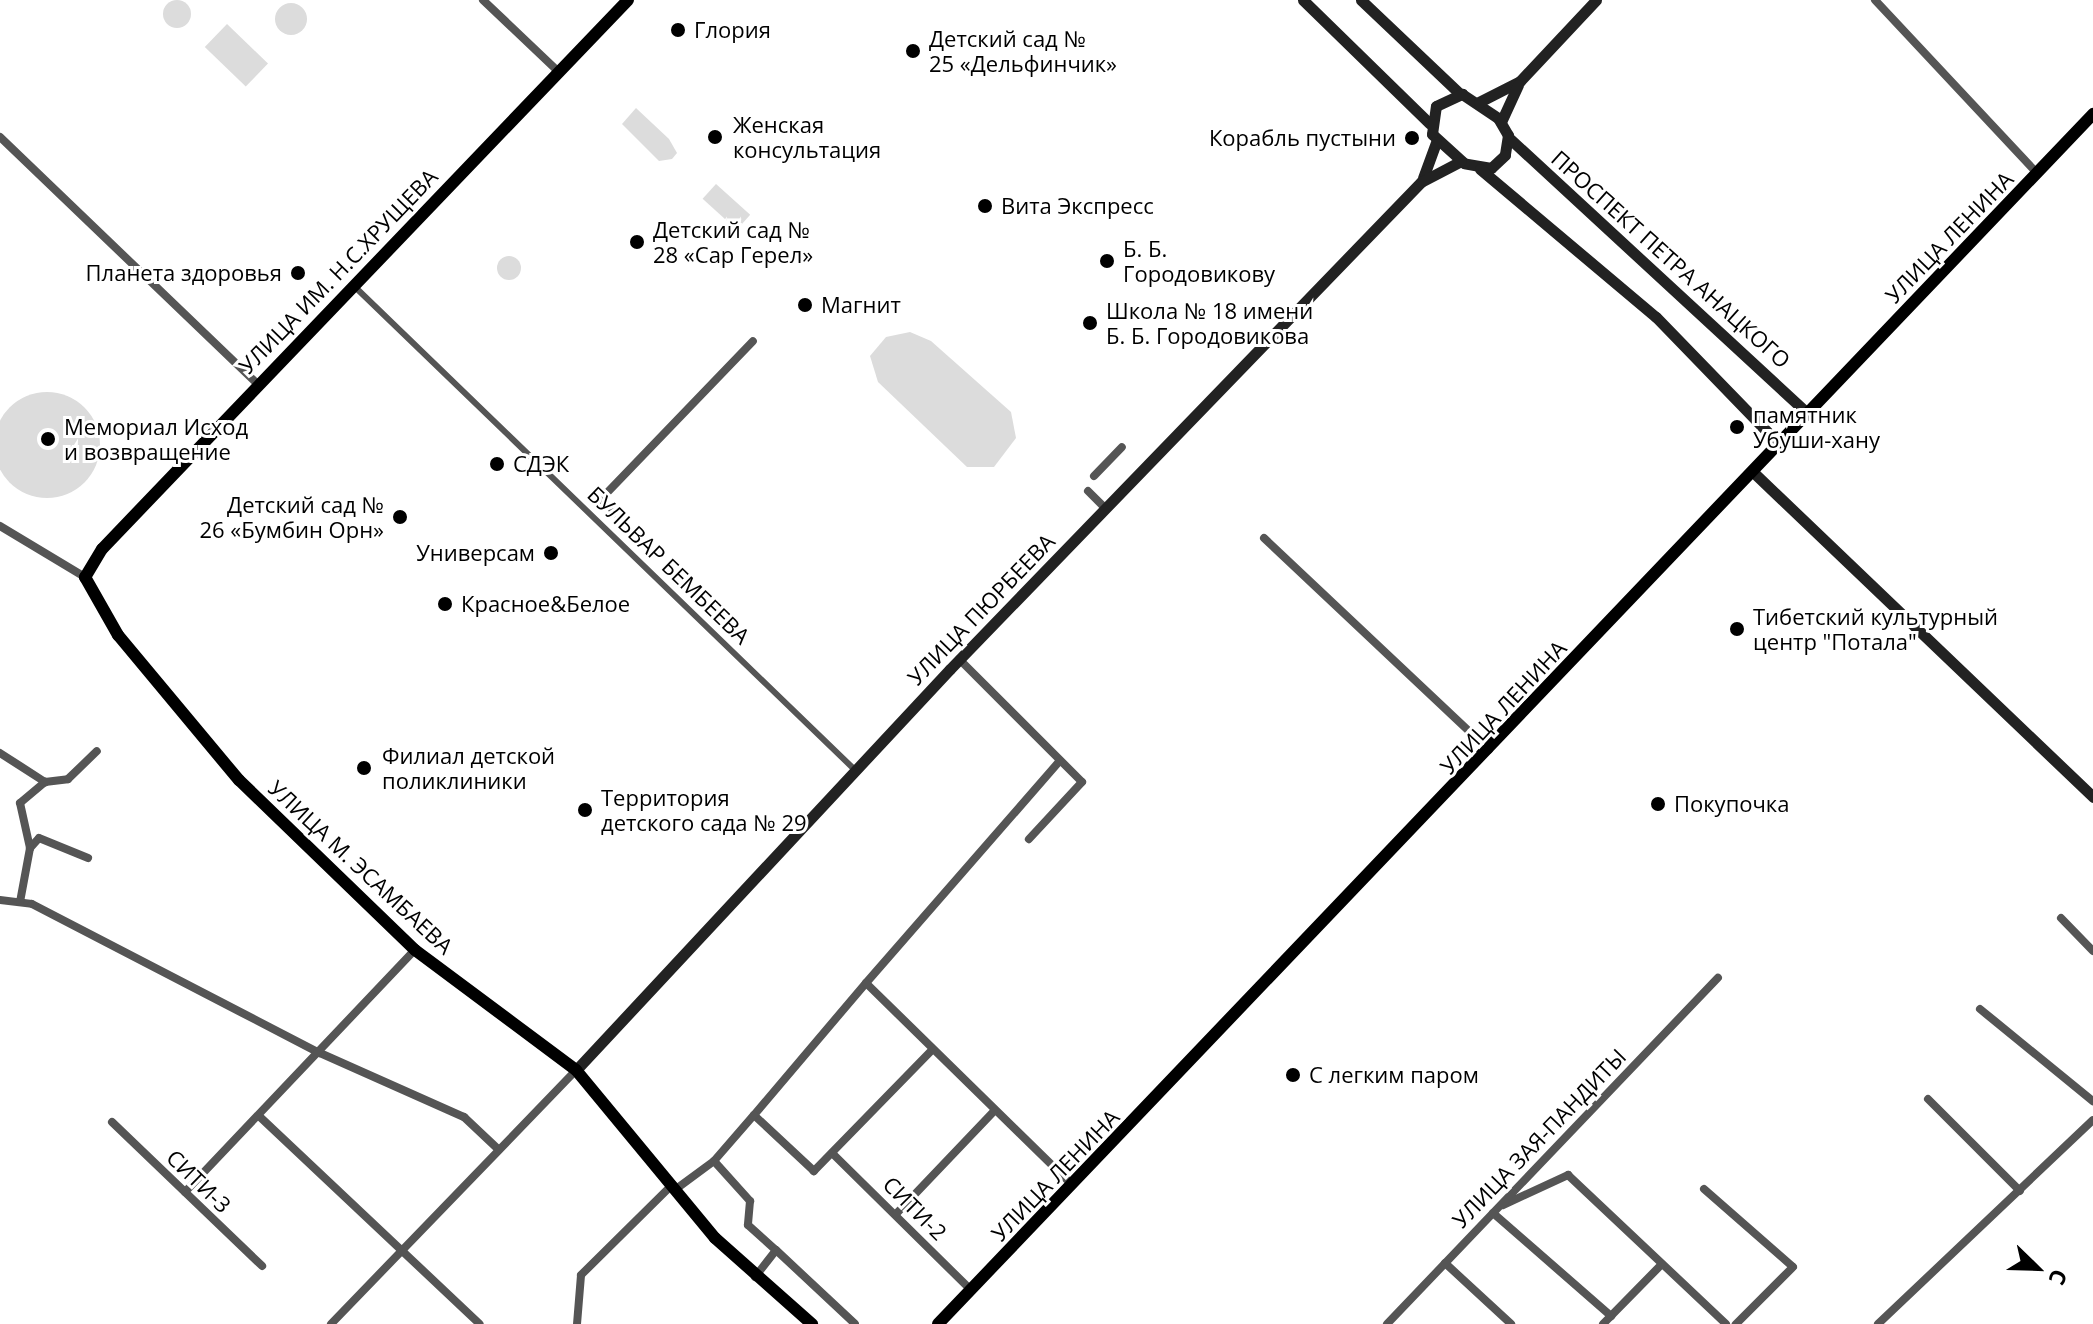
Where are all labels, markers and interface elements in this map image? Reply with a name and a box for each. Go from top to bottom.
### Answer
place label: Глория [694,17,771,43]
marker: Глория [669,21,687,39]
place label: Детский сад № 25 «Дельфинчик» [929,25,1117,76]
marker: Детский сад № 25 «Дельфинчик» [904,42,922,60]
place label: Женская консультация [733,111,881,162]
place label: Корабль пустыни [1209,125,1396,151]
marker: Женская консультация [704,126,726,148]
marker: Корабль пустыни [1403,129,1421,147]
street label: ПРОСПЕКТ ПЕТРА АНАЦКОГО [1546,145,1796,373]
street label: УЛИЦА ИМ. Н.С.ХРУЩЕВА [233,163,443,379]
street label: УЛИЦА ЛЕНИНА [1880,166,2018,308]
place label: Вита Экспресс [1001,193,1154,219]
marker: Вита Экспресс [976,197,994,215]
place label: Детский сад № 28 «Сар Герел» [653,216,813,268]
marker: Детский сад № 28 «Сар Герел» [628,233,646,251]
place label: Б. Б. Городовикову [1123,235,1275,286]
marker: Б. Б. Городовикову [1098,252,1116,270]
place label: Планета здоровья [86,260,282,286]
marker: Планета здоровья [289,264,307,282]
place label: Магнит [821,292,901,318]
marker: Магнит [796,296,814,314]
place label: Школа № 18 имени Б. Б. Городовикова [1106,297,1313,348]
marker: Школа № 18 имени Б. Б. Городовикова [1081,314,1099,332]
place label: памятник Убуши-хану [1753,401,1880,452]
place label: Мемориал Исход и возвращение [64,413,248,464]
marker: памятник Убуши-хану [1728,418,1746,436]
marker: Мемориал Исход и возвращение [39,430,57,448]
place label: СДЭК [513,451,569,477]
marker: СДЭК [488,455,506,473]
street label: БУЛЬВАР БЕМБЕЕВА [582,481,756,649]
place label: Детский сад № 26 «Бумбин Орн» [200,491,384,542]
marker: Детский сад № 26 «Бумбин Орн» [391,508,409,526]
street label: УЛИЦА ПЮРБЕЕВА [902,528,1060,690]
place label: Универсам [416,540,535,566]
marker: Универсам [542,544,560,562]
place label: Красное&Белое [461,591,630,617]
marker: Красное&Белое [436,595,454,613]
place label: Тибетский культурный центр "Потала" [1753,603,1998,654]
marker: Тибетский культурный центр "Потала" [1728,620,1746,638]
street label: УЛИЦА ЛЕНИНА [1435,635,1571,779]
place label: Филиал детской поликлиники [382,742,555,794]
marker: Филиал детской поликлиники [353,757,375,779]
street label: УЛИЦА М. ЭСАМБАЕВА [263,775,459,959]
place label: Территория детского сада № 29 [601,784,807,836]
place label: Покупочка [1674,791,1789,817]
marker: Покупочка [1649,795,1667,813]
marker: Территория детского сада № 29 [576,801,594,819]
street label: УЛИЦА ЗАЯ-ПАНДИТЫ [1447,1043,1631,1233]
place label: С легким паром [1309,1062,1479,1088]
marker: С легким паром [1284,1066,1302,1084]
street label: УЛИЦА ЛЕНИНА [986,1104,1124,1246]
street label: СИТИ-3 [161,1144,237,1218]
street label: СИТИ-2 [878,1171,952,1245]
north arrow [1997,1228,2077,1308]
text: С [2043,1265,2076,1290]

